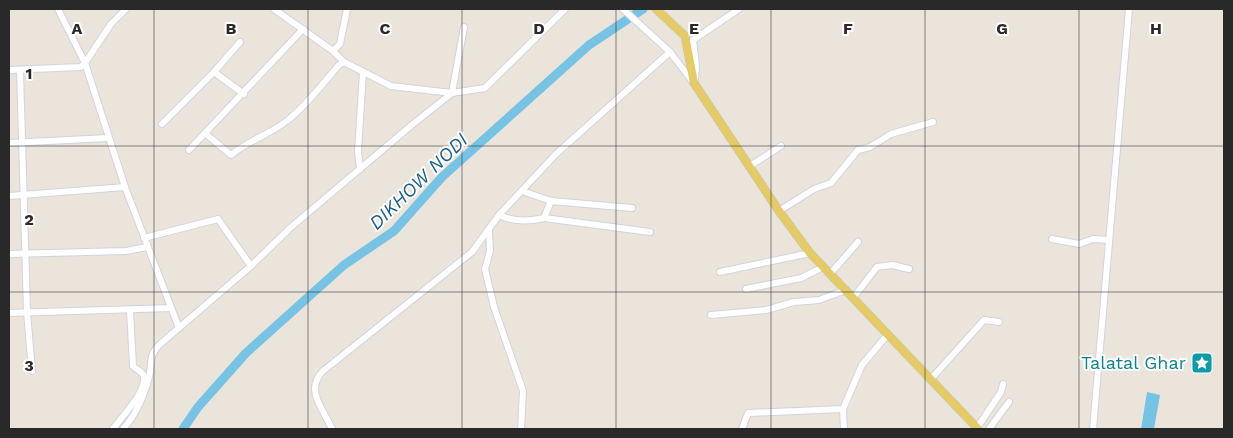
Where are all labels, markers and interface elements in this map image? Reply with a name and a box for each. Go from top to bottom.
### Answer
text: A [72,19,83,38]
text: B [226,19,237,38]
text: C [380,19,391,38]
text: D [533,19,545,38]
text: E [689,19,699,38]
text: F [843,19,853,38]
text: G [996,19,1008,38]
text: H [1150,19,1162,38]
text: 1 [26,64,32,83]
water label: DIKHOW NODI [364,128,473,234]
text: 2 [24,210,34,229]
place icon: Talatal Ghar [1190,351,1214,375]
place label: Talatal Ghar [1081,352,1186,373]
text: 3 [24,356,34,375]

